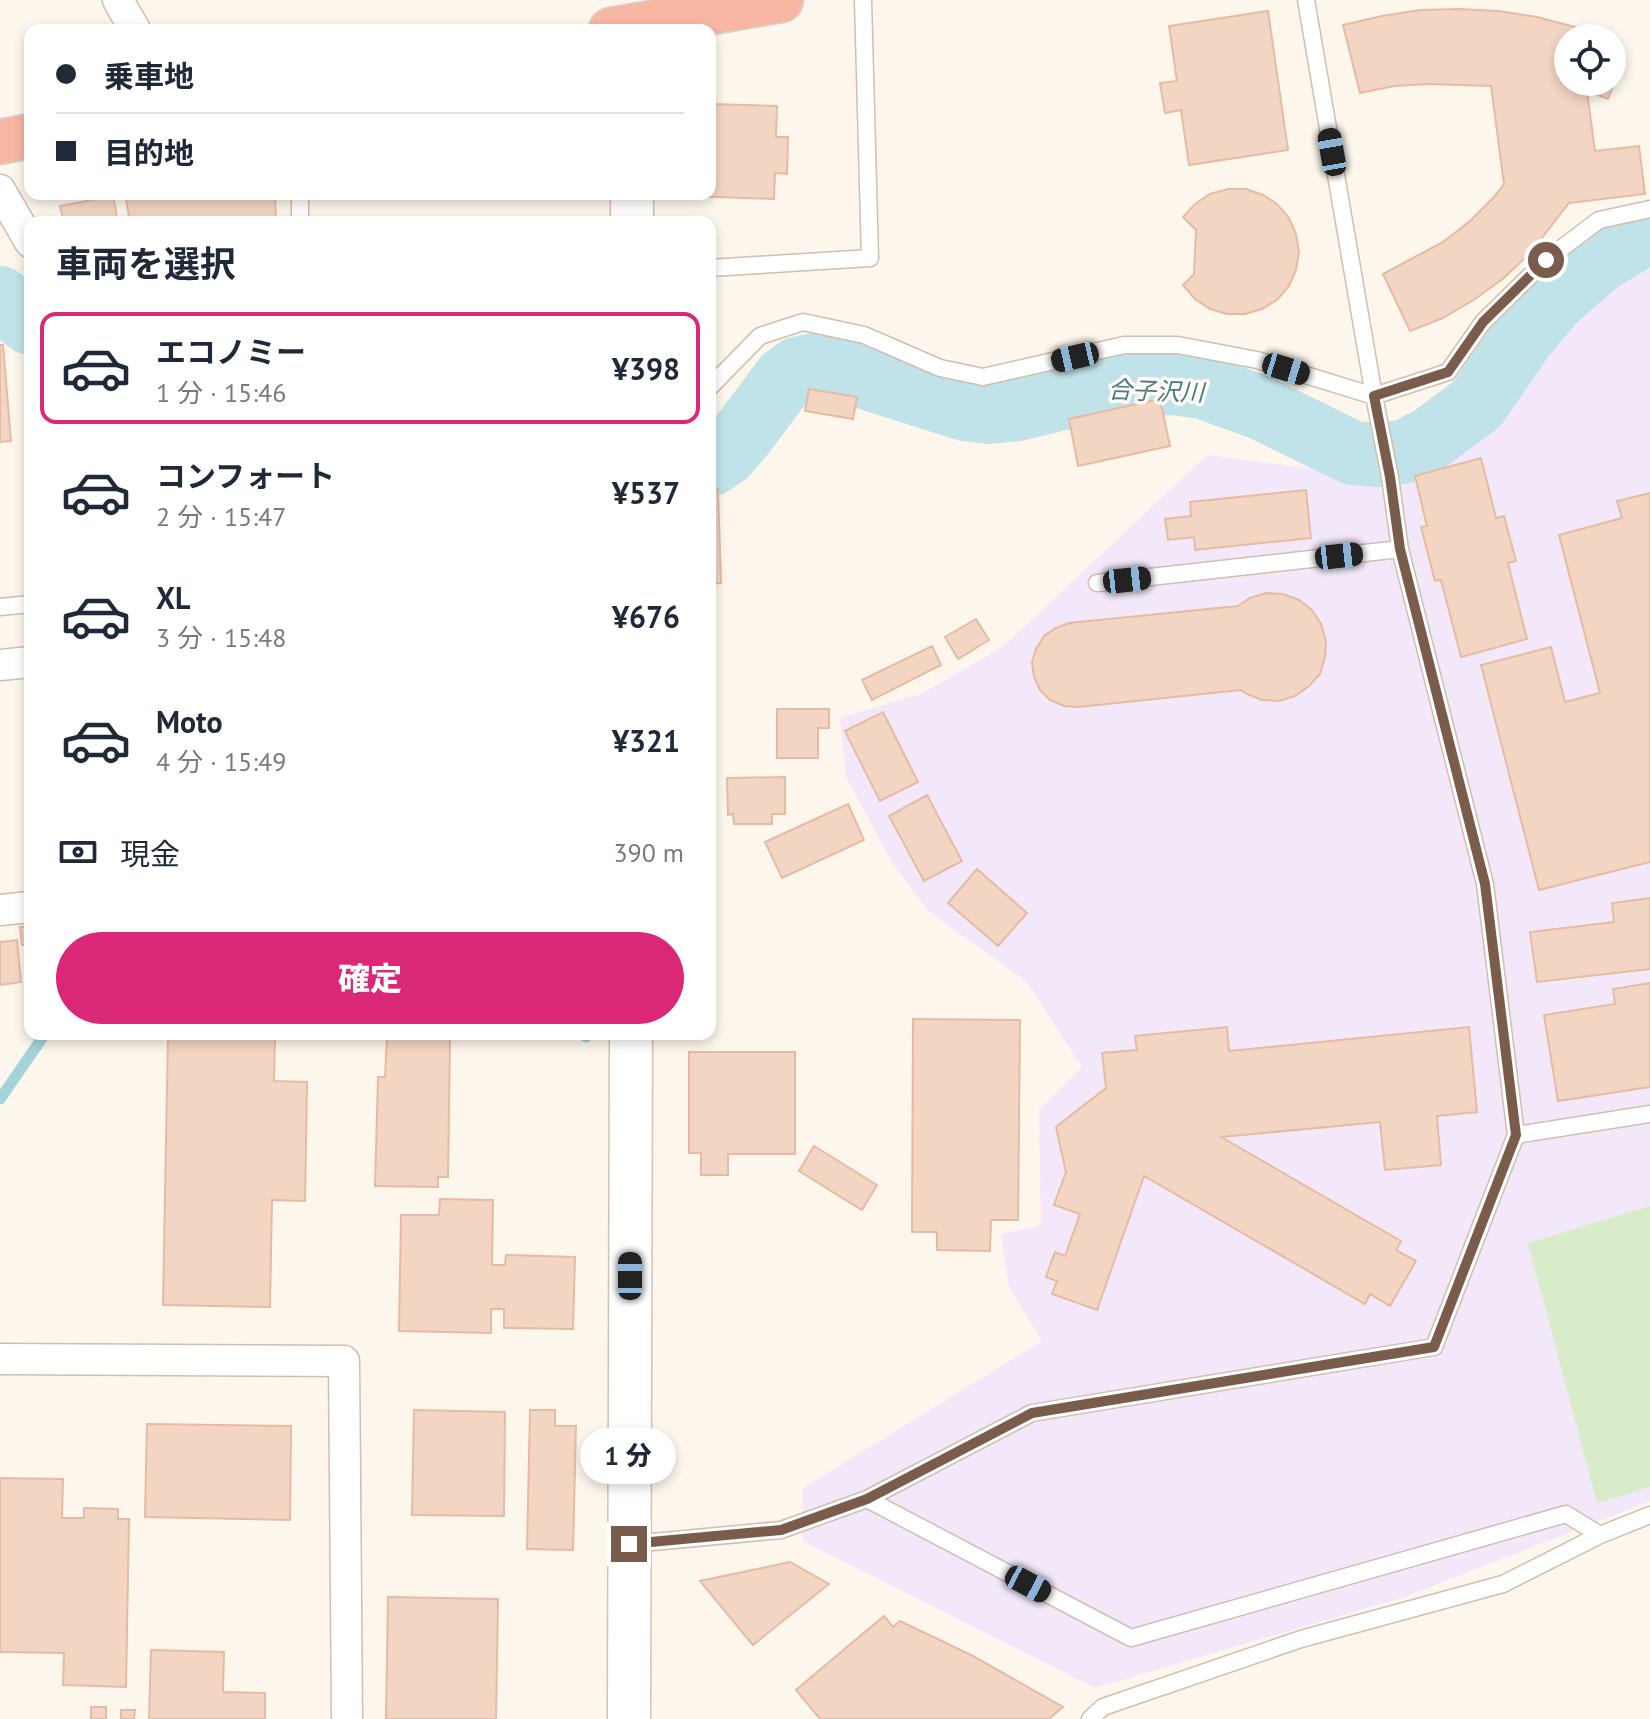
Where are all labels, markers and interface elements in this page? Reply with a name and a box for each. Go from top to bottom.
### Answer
map controls [1554,24,1626,96]
button: locate [1554,24,1626,96]
text: 乗車地 [104,56,194,95]
car [1316,126,1348,178]
text: 目的地 [104,133,194,172]
text: 車両を選択 [56,240,236,287]
route start [1528,242,1564,278]
icon: car [60,332,132,404]
text: エコノミー [156,332,306,371]
car [1049,340,1101,374]
text: ¥398 [612,349,680,388]
car [1260,351,1312,387]
water label: 合子沢川 [1107,374,1208,408]
text: 1 分 · 15:46 [156,376,286,409]
icon: car [60,456,132,528]
text: コンフォート [156,456,335,495]
text: ¥537 [612,473,680,512]
text: 2 分 · 15:47 [156,500,286,533]
car [1314,542,1364,570]
car [1102,566,1152,594]
text: XL [156,578,190,617]
icon: car [60,580,132,652]
text: ¥676 [612,597,680,636]
text: 3 分 · 15:48 [156,621,286,654]
text: Moto [156,702,223,741]
icon: car [60,704,132,776]
text: ¥321 [612,721,680,760]
text: 4 分 · 15:49 [156,745,286,778]
icon: cash [56,830,100,874]
text: 現金 [120,834,180,873]
text: 390 m [613,836,684,869]
button: 確定 [56,932,684,1024]
car [618,1252,642,1300]
callout: 1 分 [581,1428,677,1484]
text: 1 分 [604,1439,652,1472]
route end [611,1526,647,1562]
car [1001,1562,1055,1606]

